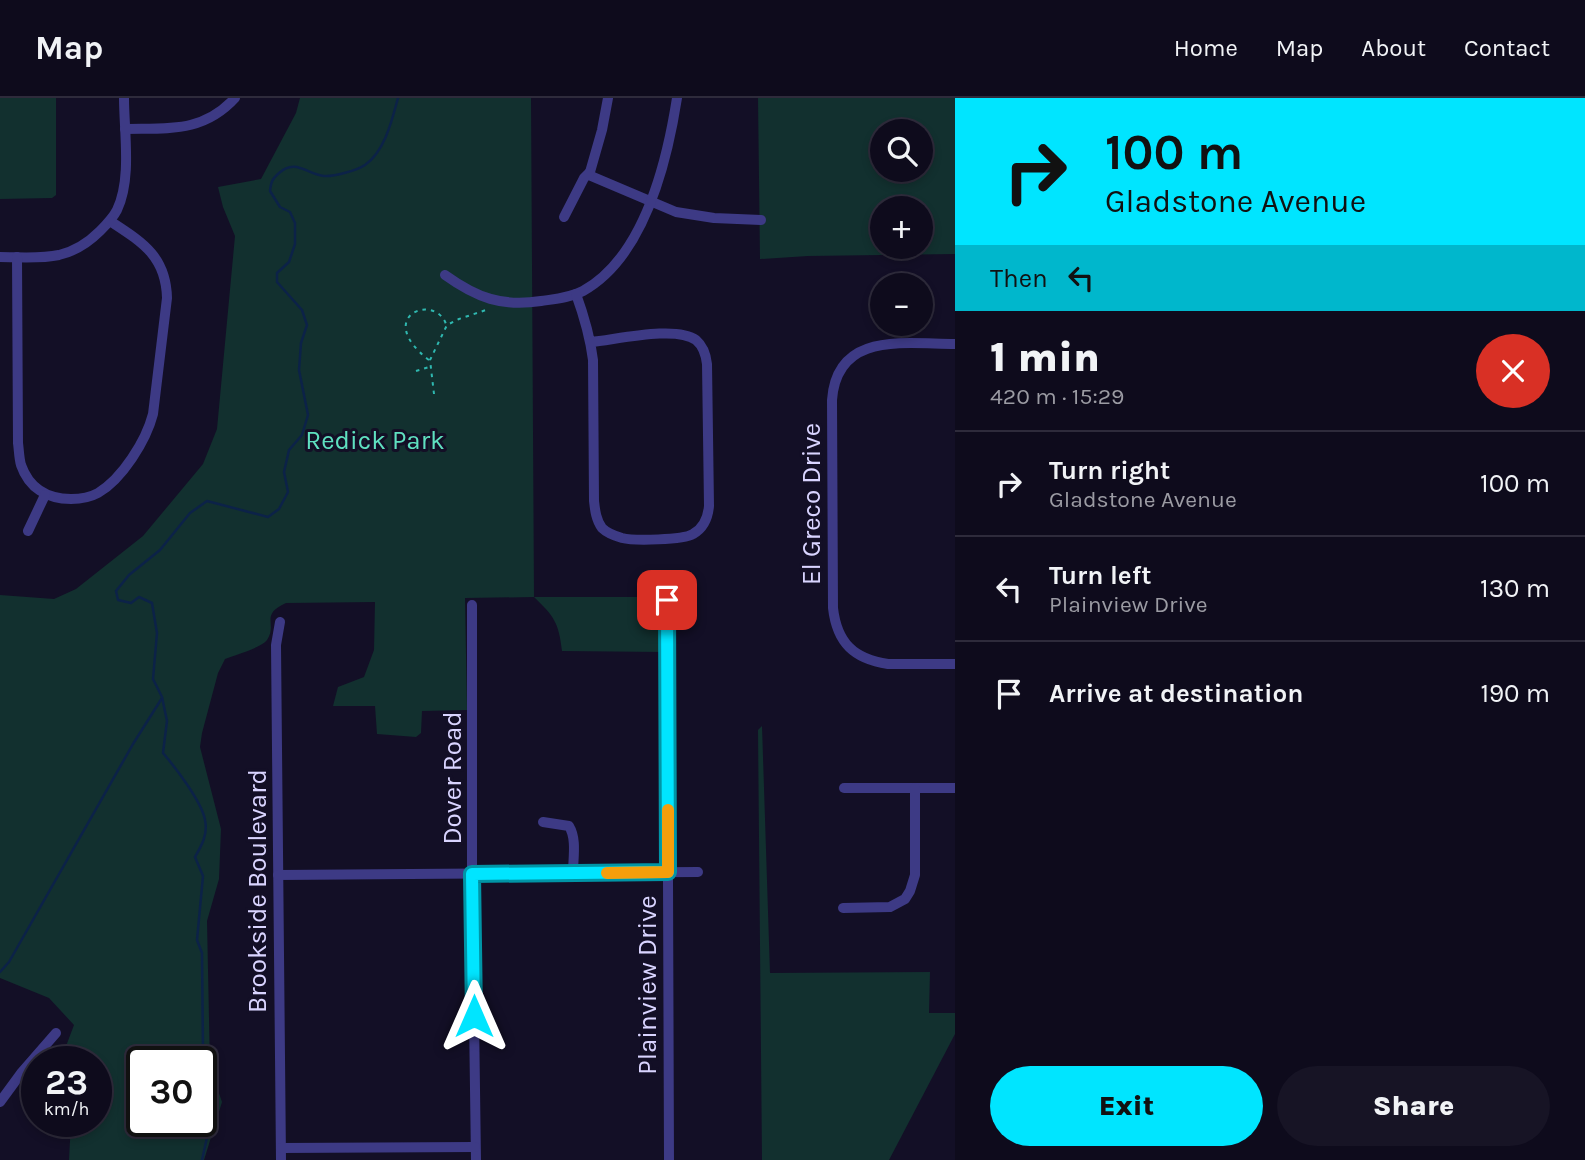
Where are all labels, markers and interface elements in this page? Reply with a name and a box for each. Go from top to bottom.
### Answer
text: Map [35,29,103,67]
text: Home [1174,34,1238,62]
text: Map [1276,34,1323,62]
text: About [1361,34,1426,62]
text: Contact [1464,34,1550,62]
map controls [870,119,933,336]
button: search [870,119,933,182]
text: 100 m [1105,124,1243,181]
icon: right [990,126,1081,217]
text: Gladstone Avenue [1105,183,1366,220]
button: + [870,196,933,259]
icon: left [1062,259,1100,297]
text: Then [990,263,1048,294]
button: − [870,273,933,336]
text: 1 min [990,332,1100,382]
button: close [1476,334,1550,408]
text: 420 m · 15:29 [990,383,1124,410]
street label: El Greco Drive [796,423,827,585]
park label: Redick Park [305,425,445,456]
text: Turn right [1049,455,1170,486]
icon: right [990,465,1028,503]
text: 100 m [1480,468,1550,499]
text: Gladstone Avenue [1049,486,1237,513]
text: Turn left [1049,560,1151,591]
pin [637,570,697,630]
icon: left [990,570,1028,608]
text: 130 m [1480,573,1550,604]
icon: arrive [648,581,686,619]
text: Plainview Drive [1049,591,1208,618]
icon: arrive [990,675,1028,713]
text: Arrive at destination [1049,678,1303,709]
text: 190 m [1480,678,1550,709]
street label: Dover Road [437,711,468,845]
street label: Brookside Boulevard [242,769,273,1013]
street label: Plainview Drive [632,895,663,1075]
position arrow [437,979,511,1053]
speed limit sign: 30 [126,1046,217,1137]
text: 23 [45,1062,88,1103]
button: Exit [990,1066,1263,1146]
button: Share [1277,1066,1550,1146]
text: km/h [44,1098,89,1120]

